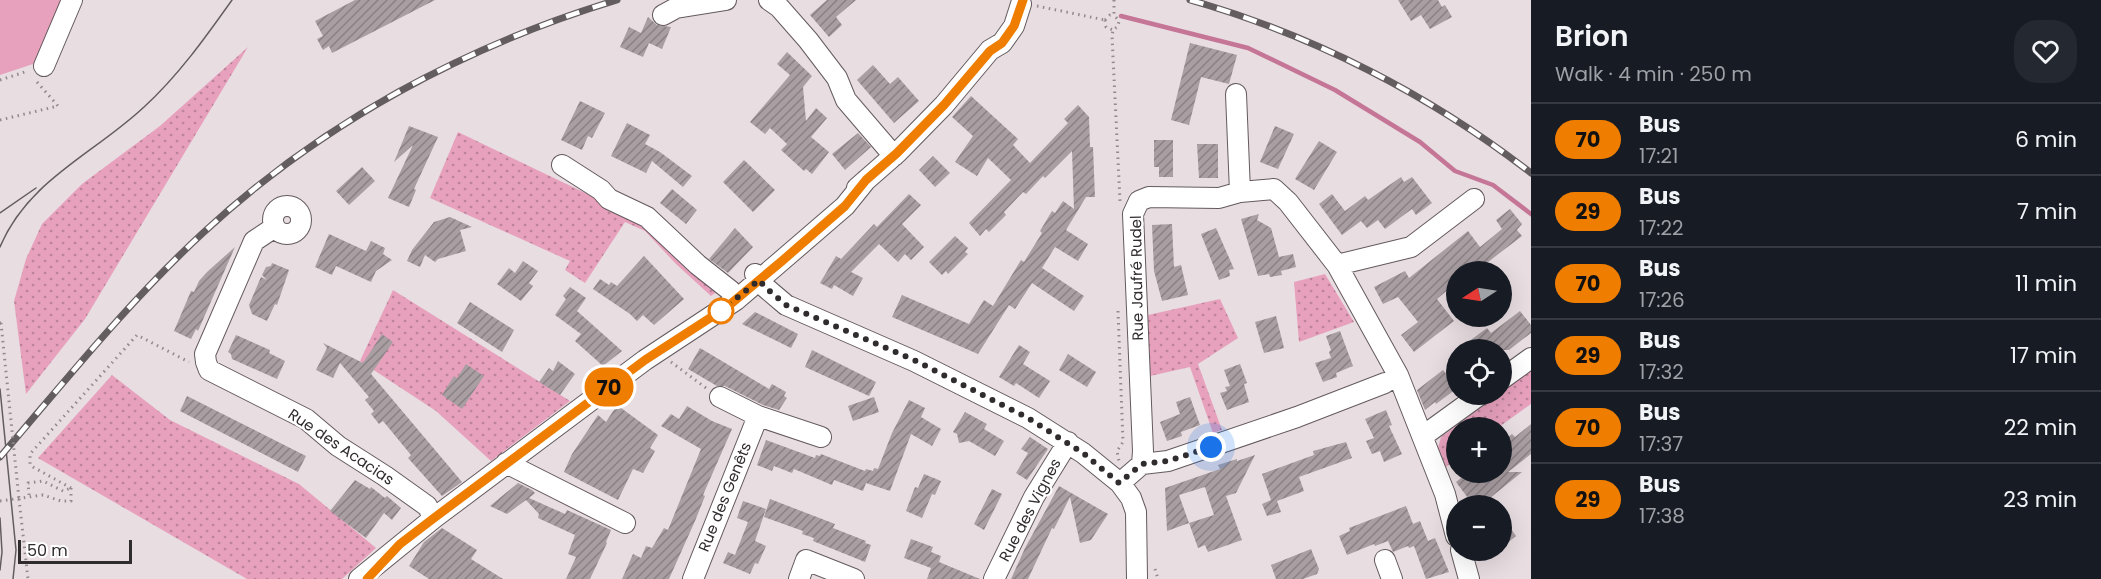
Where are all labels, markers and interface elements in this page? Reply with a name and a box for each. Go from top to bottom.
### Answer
text: Brion [1555,17,1628,56]
button: heart [2014,20,2077,83]
text: Walk · 4 min · 250 m [1555,60,1752,88]
text: Bus [1639,109,1681,140]
text: 6 min [2015,124,2077,155]
text: 70 [1576,125,1600,154]
text: 17:21 [1639,142,1678,170]
text: Bus [1639,181,1681,212]
text: 7 min [2017,196,2077,227]
text: 29 [1576,197,1600,226]
text: 17:22 [1639,214,1684,242]
street label: Rue Jaufré Rudel [1125,215,1148,341]
text: Bus [1639,253,1681,284]
north arrow [1446,261,1512,327]
map controls [1446,261,1512,561]
text: 11 min [2015,268,2077,299]
text: 70 [1576,269,1600,298]
text: 17:26 [1639,286,1685,314]
unlabelled marker [708,298,734,324]
text: Bus [1639,325,1681,356]
button: locate [1446,339,1512,405]
text: 17 min [2010,340,2077,371]
text: 29 [1576,341,1600,370]
text: 17:32 [1639,358,1684,386]
line badge: 70 [582,368,636,406]
text: 70 [597,373,621,402]
text: Bus [1639,397,1681,428]
street label: Rue des Acacias [284,403,398,490]
text: 22 min [2004,412,2077,443]
text: 70 [1576,413,1600,442]
button: + [1446,417,1512,483]
text: 17:37 [1639,430,1683,458]
your location [1196,432,1226,462]
street label: Rue des Genêts [693,439,756,555]
street label: Rue des Vignes [994,454,1066,565]
text: Bus [1639,469,1681,500]
text: 23 min [2003,484,2077,515]
text: 29 [1576,485,1600,514]
button: − [1446,495,1512,561]
text: 17:38 [1639,502,1685,530]
scale bar [18,537,132,564]
text: 50 m [27,539,68,562]

